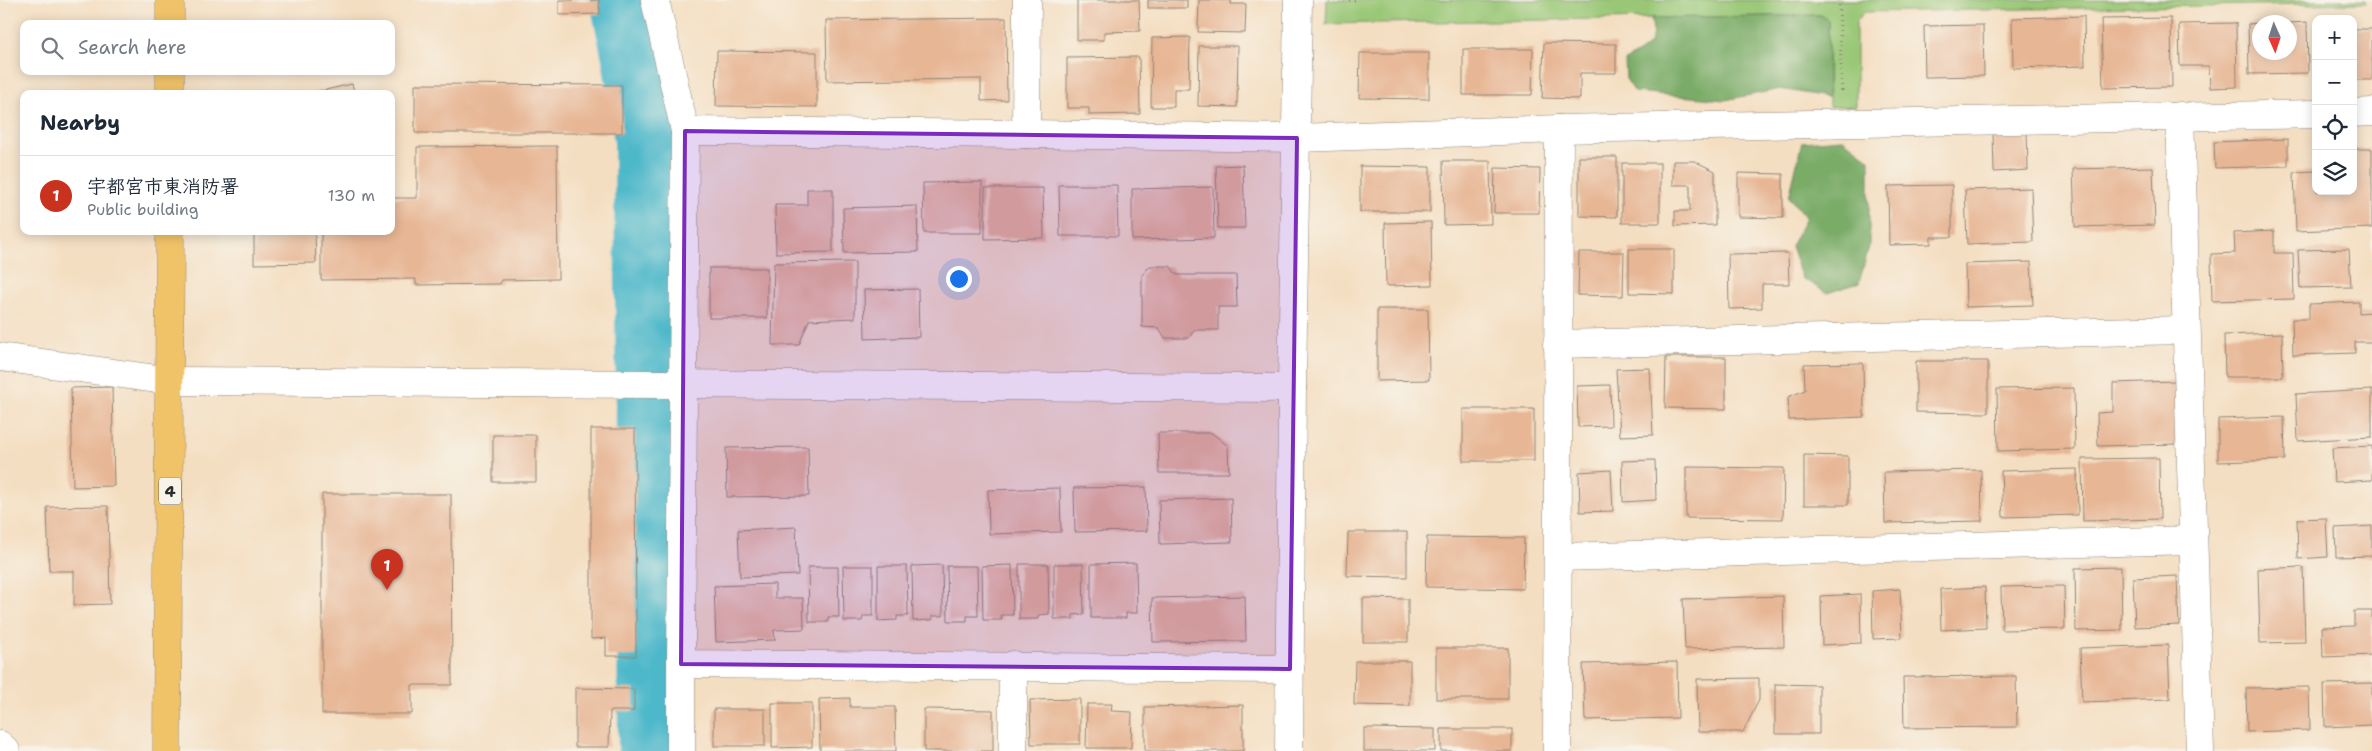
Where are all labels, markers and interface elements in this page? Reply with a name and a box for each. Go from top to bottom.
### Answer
north arrow [2252,15,2297,60]
map controls [2312,15,2357,195]
button: + [2312,15,2357,60]
search box [20,20,395,75]
icon: search [38,34,66,62]
text: Search here [78,35,187,60]
button: − [2312,60,2357,105]
button: locate [2312,105,2357,150]
text: Nearby [40,109,120,137]
button: layers [2312,150,2357,195]
text: 宇都宮市東消防署 [87,174,239,199]
text: 1 [52,185,60,206]
text: 130 m [328,185,375,206]
text: Public building [87,199,199,220]
your location [946,266,972,292]
road number: 4 [159,478,181,504]
pin: 1 [371,549,403,590]

